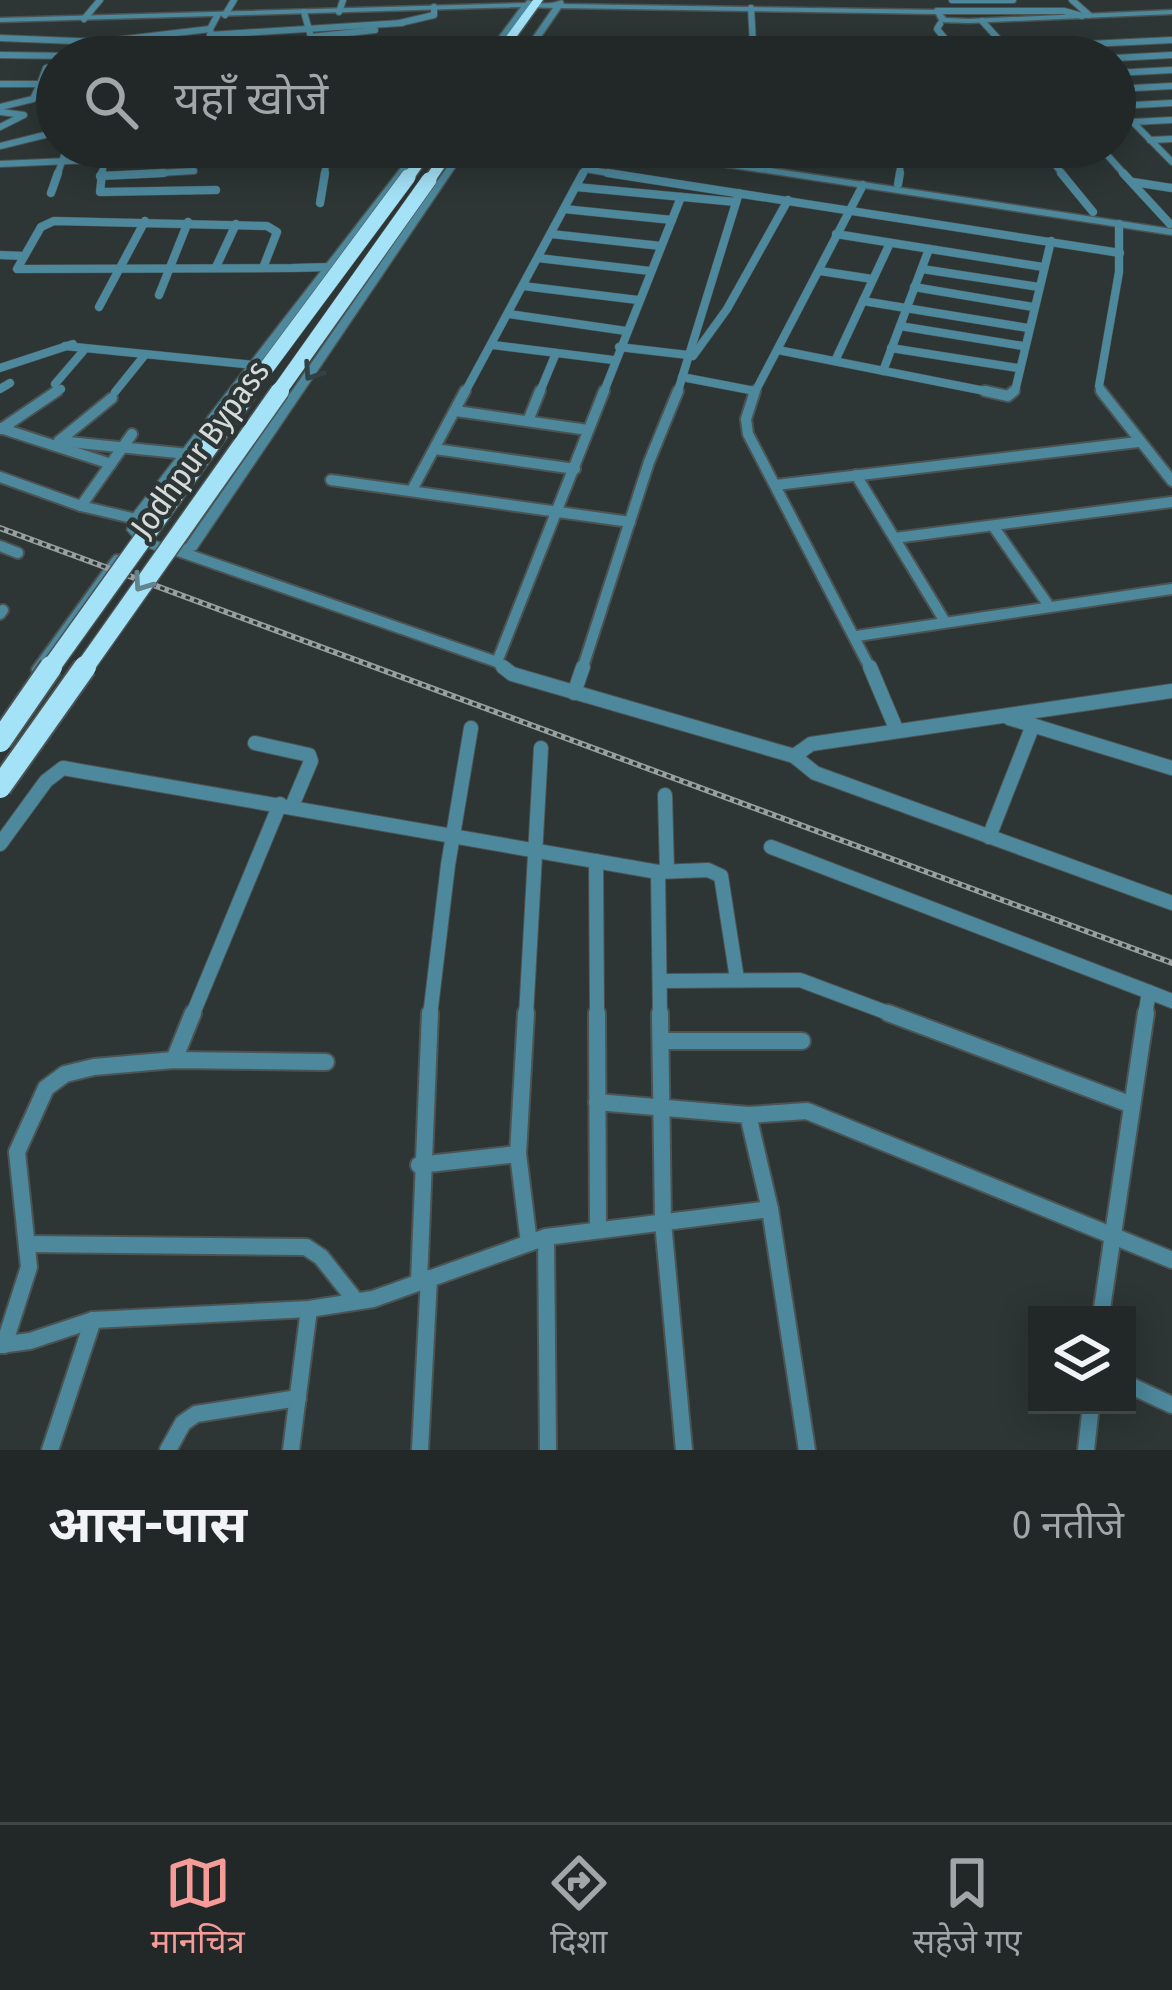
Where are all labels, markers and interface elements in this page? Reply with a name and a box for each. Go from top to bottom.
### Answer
search box [36,36,1136,168]
icon: search [78,69,144,135]
text: यहाँ खोजें [174,72,328,126]
street label: Jodhpur Bypass [122,353,278,545]
one-way arrow [305,358,327,380]
one-way arrow [134,570,156,592]
map controls [1028,1306,1136,1414]
button: layers [1028,1306,1136,1414]
text: आस-पास [48,1494,247,1556]
text: 0 नतीजे [1012,1502,1124,1548]
tab: मानचित्र [150,1850,245,1966]
tab: दिशा [546,1850,612,1966]
tab: सहेजे गए [913,1850,1022,1966]

